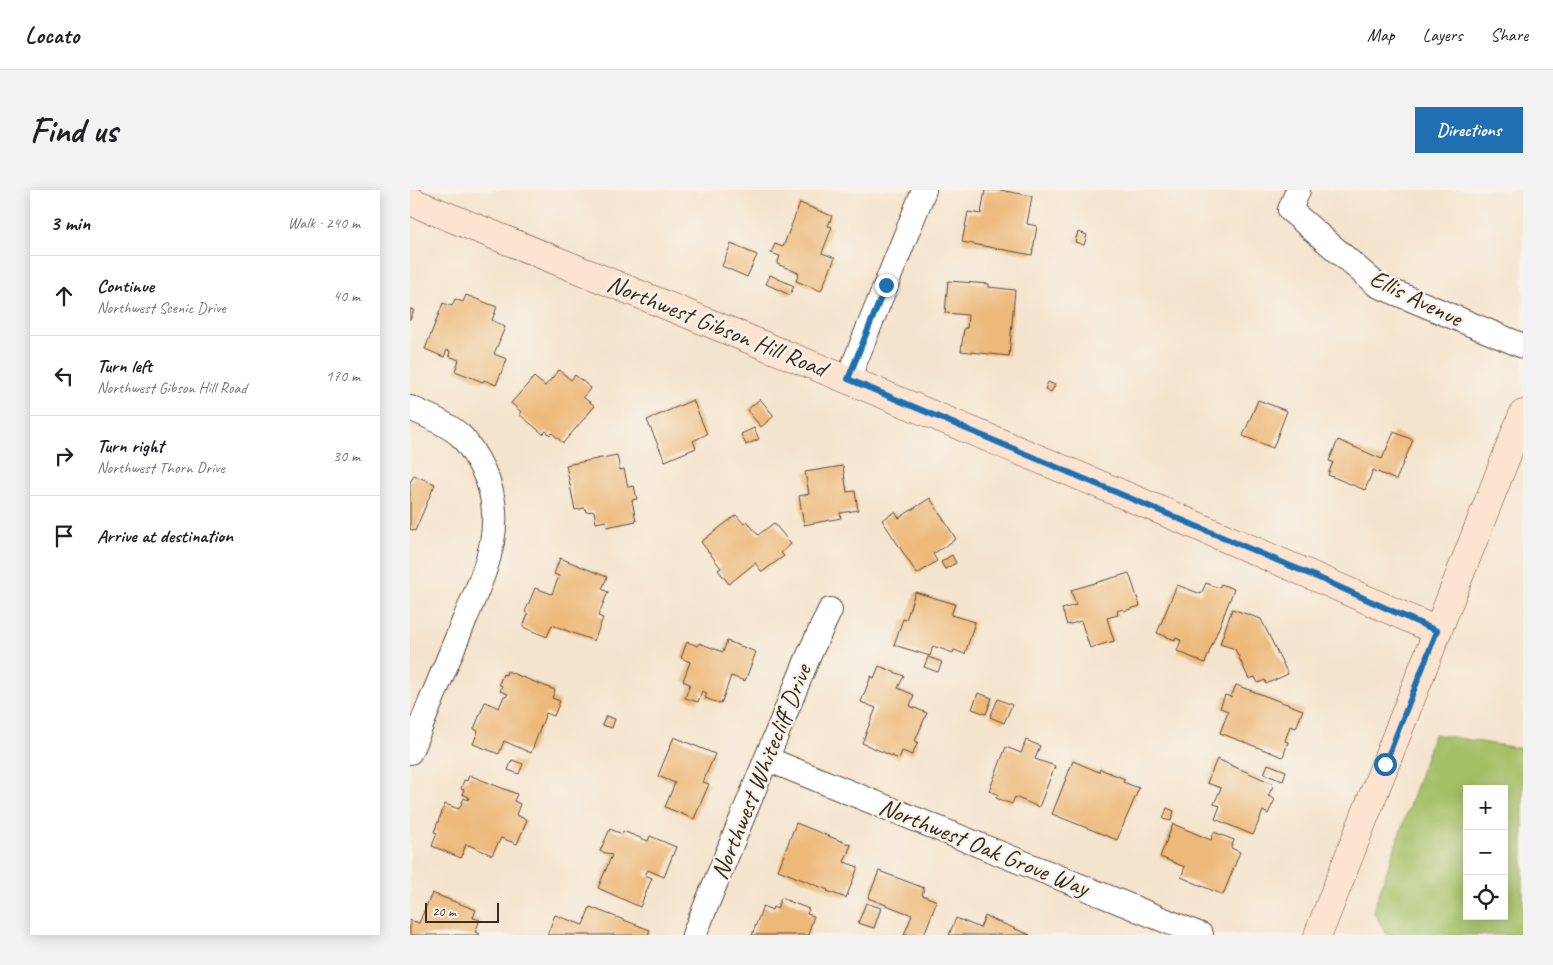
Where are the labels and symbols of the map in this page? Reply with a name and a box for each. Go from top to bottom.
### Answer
street label: Ellis Avenue [1365,262,1469,335]
street label: Northwest Gibson Hill Road [603,267,834,386]
route end [875,274,898,297]
street label: Northwest Whitecliff Drive [703,658,819,884]
route start [1374,753,1397,776]
street label: Northwest Oak Grove Way [874,790,1096,905]
scale bar [425,900,499,923]

